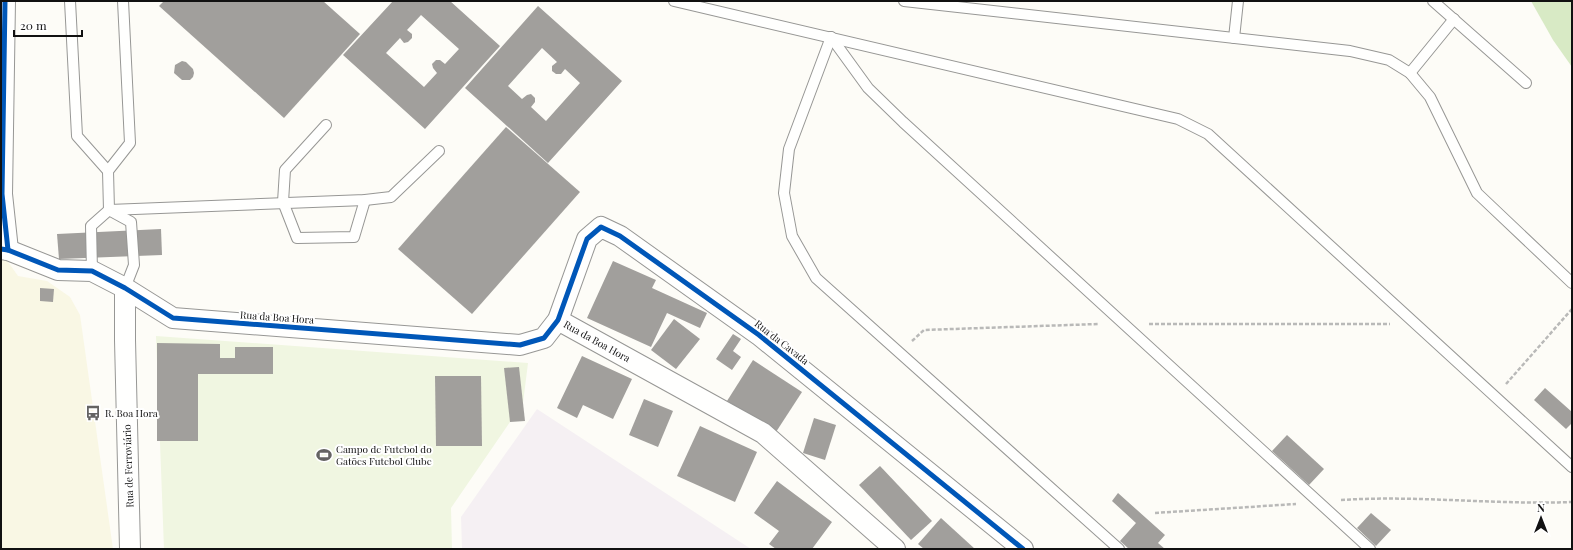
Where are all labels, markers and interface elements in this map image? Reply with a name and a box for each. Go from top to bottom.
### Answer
scale bar [14,12,82,38]
text: 20 m [20,17,47,33]
street label: Rua da Boa Hora [240,307,314,327]
street label: Rua da Cavada [752,316,812,368]
street label: Rua da Boa Hora [561,317,633,365]
bus stop icon: R. Boa Hora [84,404,102,422]
place label: R. Boa Hora [105,406,158,420]
street label: Rua de Ferroviário [120,424,136,508]
place label: Campo de Futebol do Gatões Futebol Clube [336,442,432,468]
sports icon: Campo de Futebol do Gatões Futebol Clube [315,446,333,464]
north arrow [1521,498,1561,538]
text: N [1537,500,1545,515]

